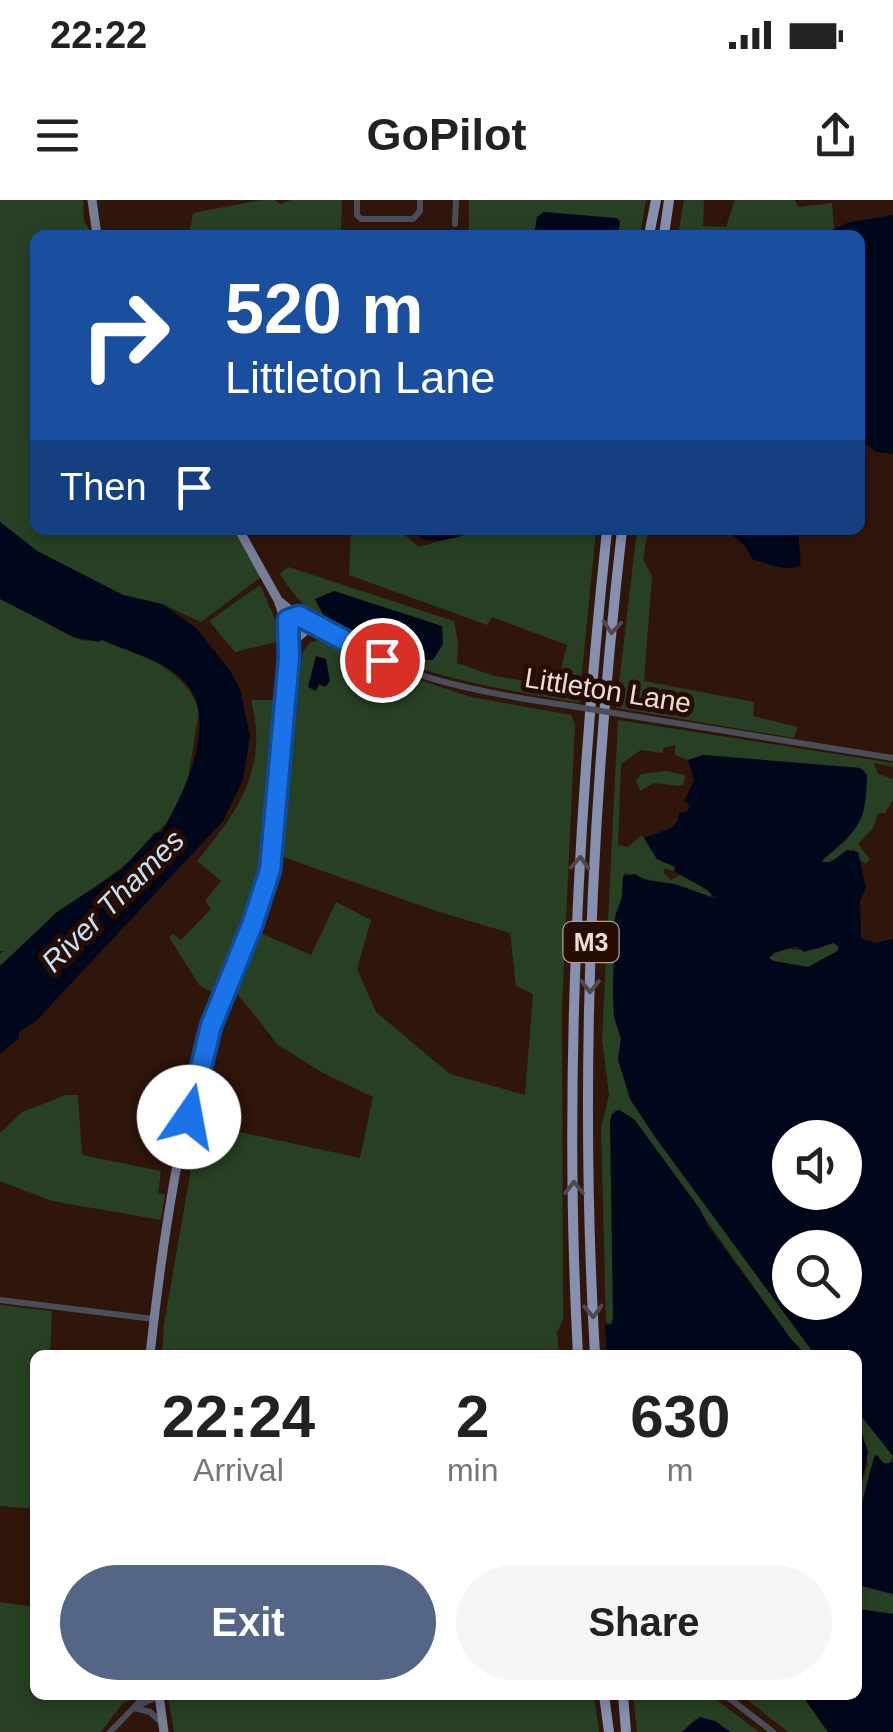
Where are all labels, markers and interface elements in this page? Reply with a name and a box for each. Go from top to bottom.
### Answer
text: 22:22 [50,14,147,56]
icon: menu [30,108,85,163]
icon: share [808,108,863,163]
text: GoPilot [367,109,526,160]
icon: right [60,270,190,400]
text: 520 m [225,270,423,348]
text: Littleton Lane [225,352,495,403]
icon: arrive [167,460,222,515]
text: Then [60,466,147,508]
pin [340,618,425,703]
one-way arrow [601,619,623,635]
icon: arrive [355,633,410,688]
street label: Littleton Lane [522,662,693,719]
water label: River Thames [35,823,190,978]
one-way arrow [569,854,590,870]
road number: M3 [564,922,618,962]
one-way arrow [579,980,601,995]
position arrow [137,1065,241,1169]
map controls [772,1120,862,1320]
button: sound [772,1120,862,1210]
one-way arrow [563,1179,585,1194]
button: search [772,1230,862,1320]
one-way arrow [582,1304,603,1320]
text: 22:24 [162,1383,315,1450]
text: 2 [456,1383,489,1450]
text: 630 [630,1383,730,1450]
text: Arrival [193,1452,284,1488]
text: min [447,1452,498,1488]
text: m [667,1452,694,1488]
button: Exit [60,1565,436,1680]
button: Share [456,1565,832,1680]

